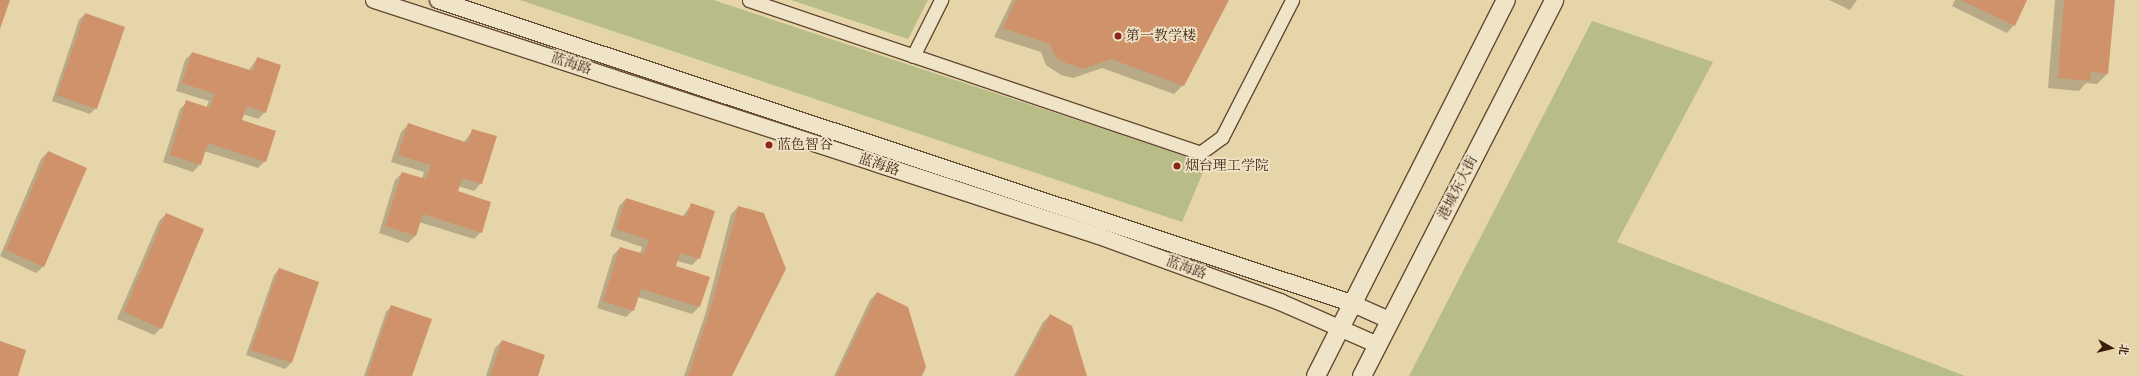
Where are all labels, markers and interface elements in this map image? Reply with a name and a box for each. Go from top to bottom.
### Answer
place label: 第一教学楼 [1126,28,1196,44]
marker: 第一教学楼 [1113,31,1123,41]
street label: 蓝海路 [548,50,594,78]
place label: 蓝色智谷 [777,137,833,153]
marker: 蓝色智谷 [764,140,774,150]
street label: 蓝海路 [856,151,902,179]
street label: 港城东大街 [1435,153,1481,223]
place label: 烟台理工学院 [1185,158,1269,174]
marker: 烟台理工学院 [1172,161,1182,171]
street label: 蓝海路 [1163,253,1209,283]
north arrow [2091,328,2131,368]
text: 北 [2115,343,2131,356]

